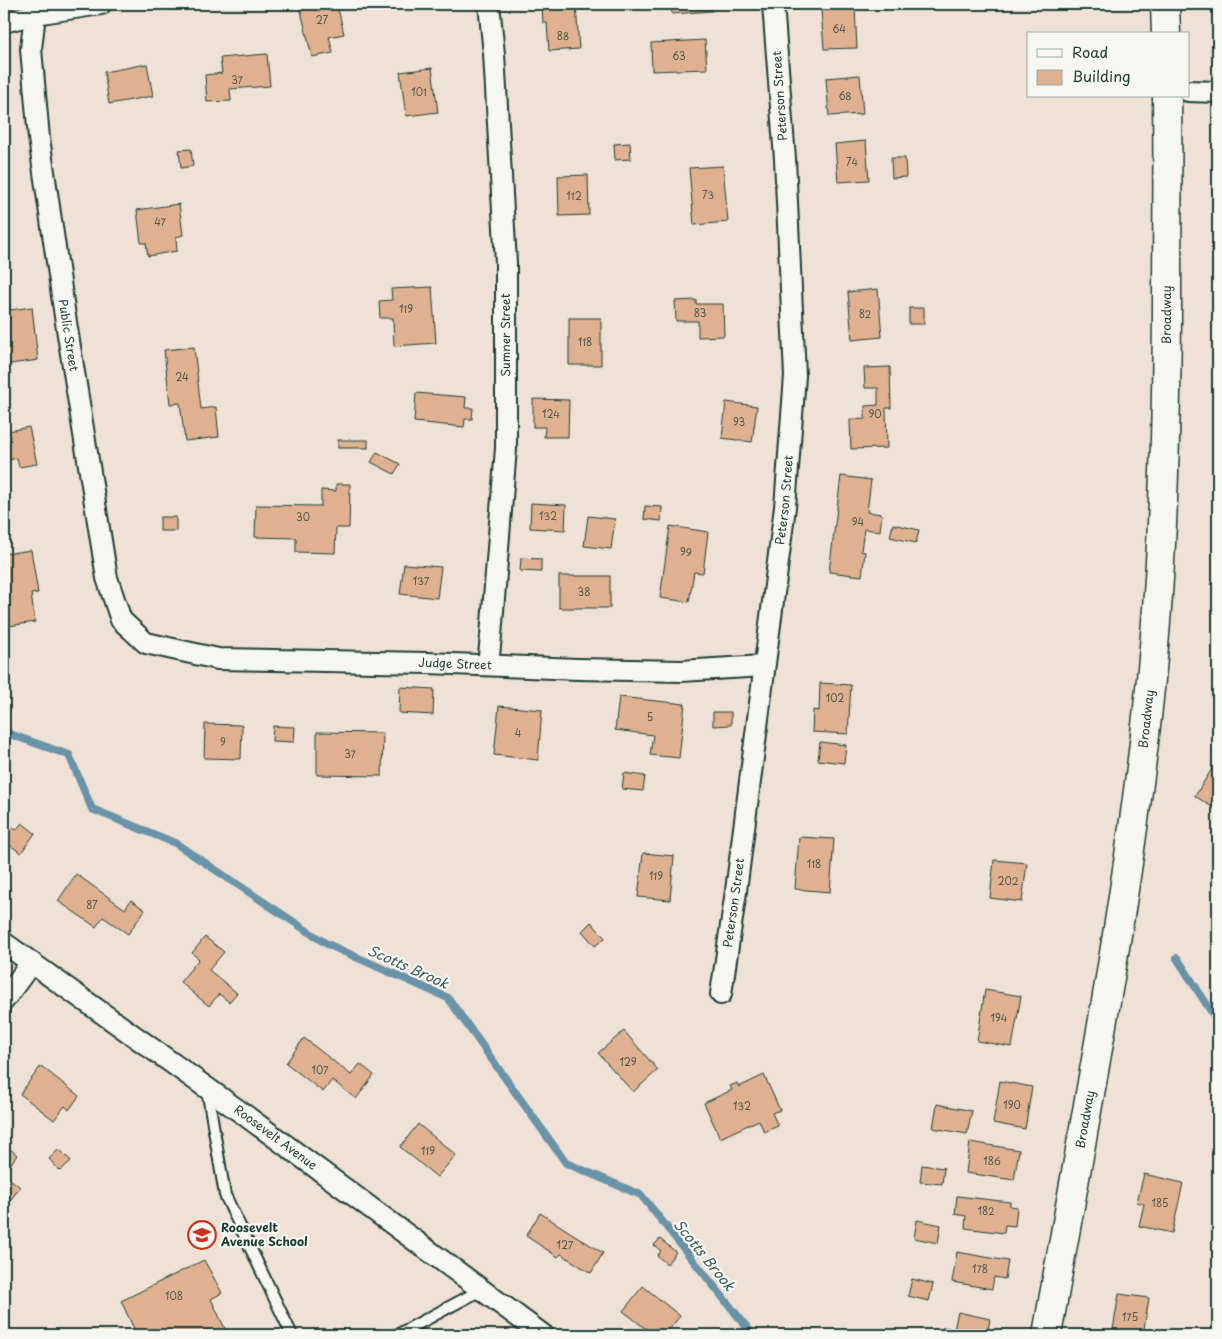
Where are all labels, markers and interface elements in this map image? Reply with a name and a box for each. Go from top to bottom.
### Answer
house number: 27 [316,12,329,27]
house number: 64 [832,21,846,36]
house number: 88 [557,28,569,43]
legend [1027,32,1190,98]
text: Road [1072,40,1108,63]
house number: 63 [672,48,686,63]
street label: Peterson Street [767,50,791,142]
text: Building [1072,64,1131,87]
house number: 37 [231,72,244,87]
house number: 101 [411,84,427,99]
house number: 68 [838,88,852,103]
house number: 74 [846,154,858,169]
house number: 73 [702,187,714,202]
house number: 112 [566,188,582,203]
house number: 47 [154,214,167,229]
street label: Broadway [1157,286,1175,344]
street label: Sumner Street [496,293,514,377]
street label: Public Street [55,298,84,373]
house number: 119 [399,301,413,316]
house number: 83 [694,305,706,320]
house number: 82 [859,306,871,321]
house number: 118 [578,334,592,349]
house number: 24 [175,369,189,384]
house number: 124 [542,406,560,421]
house number: 90 [868,406,882,421]
house number: 93 [733,414,745,429]
street label: Peterson Street [770,454,797,546]
house number: 132 [539,508,557,523]
house number: 30 [296,509,310,524]
house number: 94 [852,514,865,529]
house number: 99 [680,544,692,559]
house number: 137 [413,573,430,588]
house number: 38 [578,584,590,599]
street label: Judge Street [418,653,492,674]
street label: Broadway [1133,689,1158,749]
house number: 102 [826,690,844,705]
house number: 5 [647,709,653,724]
house number: 4 [515,725,522,740]
house number: 9 [220,734,226,749]
house number: 37 [344,746,357,761]
house number: 118 [807,856,821,871]
street label: Peterson Street [718,857,748,949]
house number: 119 [649,868,663,883]
house number: 202 [997,873,1019,888]
house number: 87 [86,897,98,912]
water label: Scotts Brook [364,939,453,994]
house number: 194 [991,1010,1008,1025]
house number: 129 [619,1054,637,1069]
house number: 107 [311,1062,329,1077]
street label: Broadway [1071,1089,1099,1150]
house number: 190 [1003,1097,1021,1112]
house number: 132 [733,1098,751,1113]
street label: Roosevelt Avenue [231,1100,322,1174]
house number: 119 [421,1143,435,1158]
house number: 186 [983,1153,1001,1168]
house number: 185 [1152,1195,1168,1210]
house number: 182 [978,1203,994,1218]
water label: Scotts Brook [669,1214,740,1296]
place label: Roosevelt Avenue School [220,1218,308,1250]
school or university icon: Roosevelt Avenue School [187,1220,217,1250]
house number: 127 [557,1237,574,1252]
house number: 178 [972,1261,988,1276]
house number: 108 [165,1288,183,1303]
house number: 175 [1122,1309,1138,1324]

